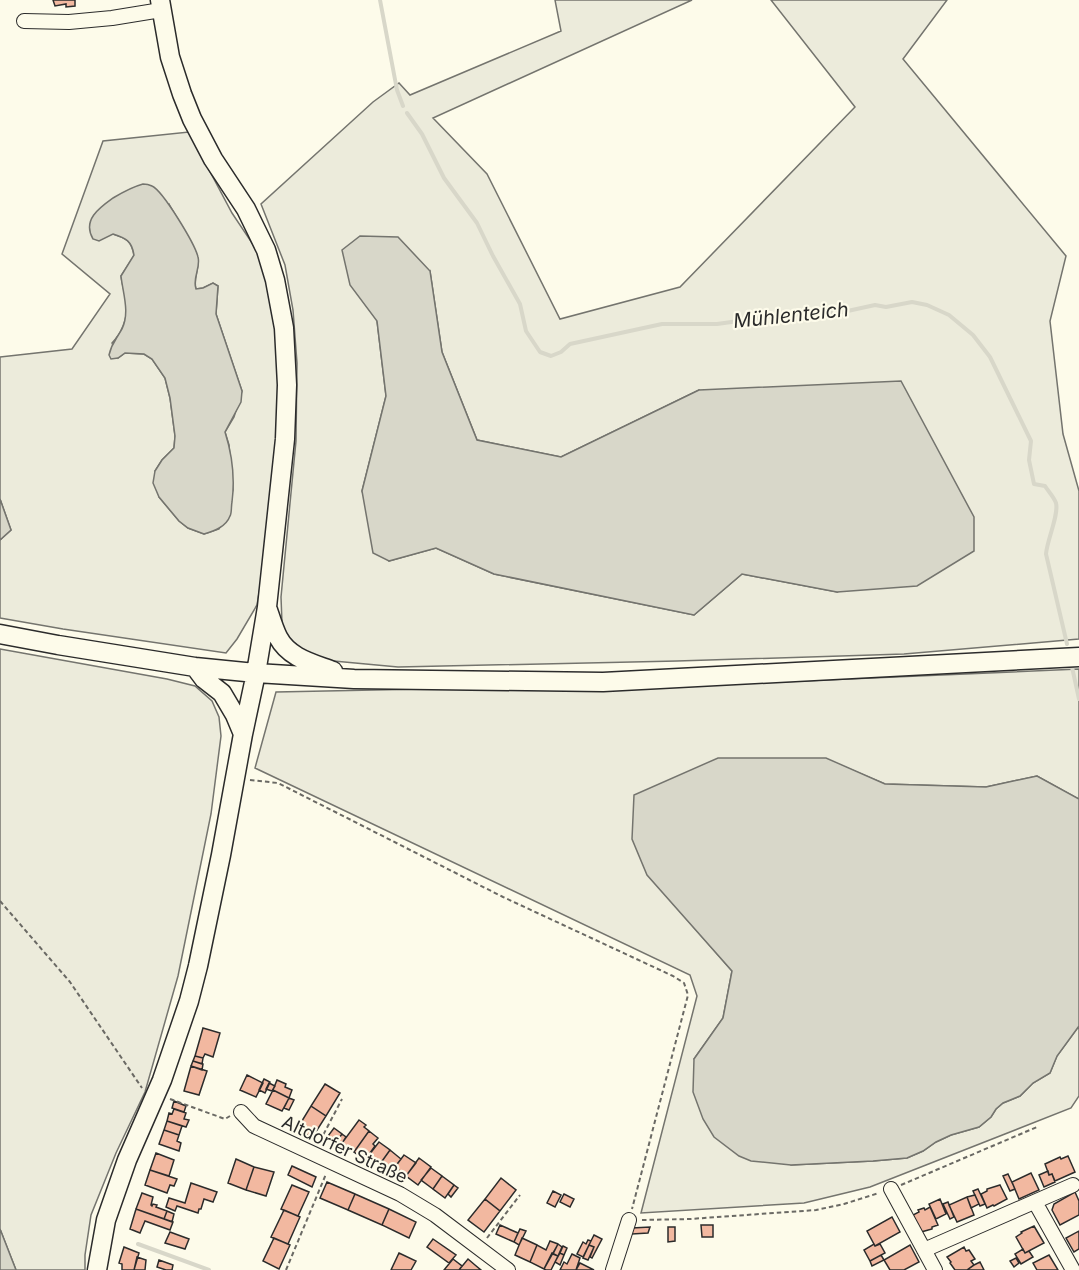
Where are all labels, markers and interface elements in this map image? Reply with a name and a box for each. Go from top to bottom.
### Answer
water label: Mühlenteich [732,297,850,333]
street label: Altdorfer Straße [279,1111,411,1187]

